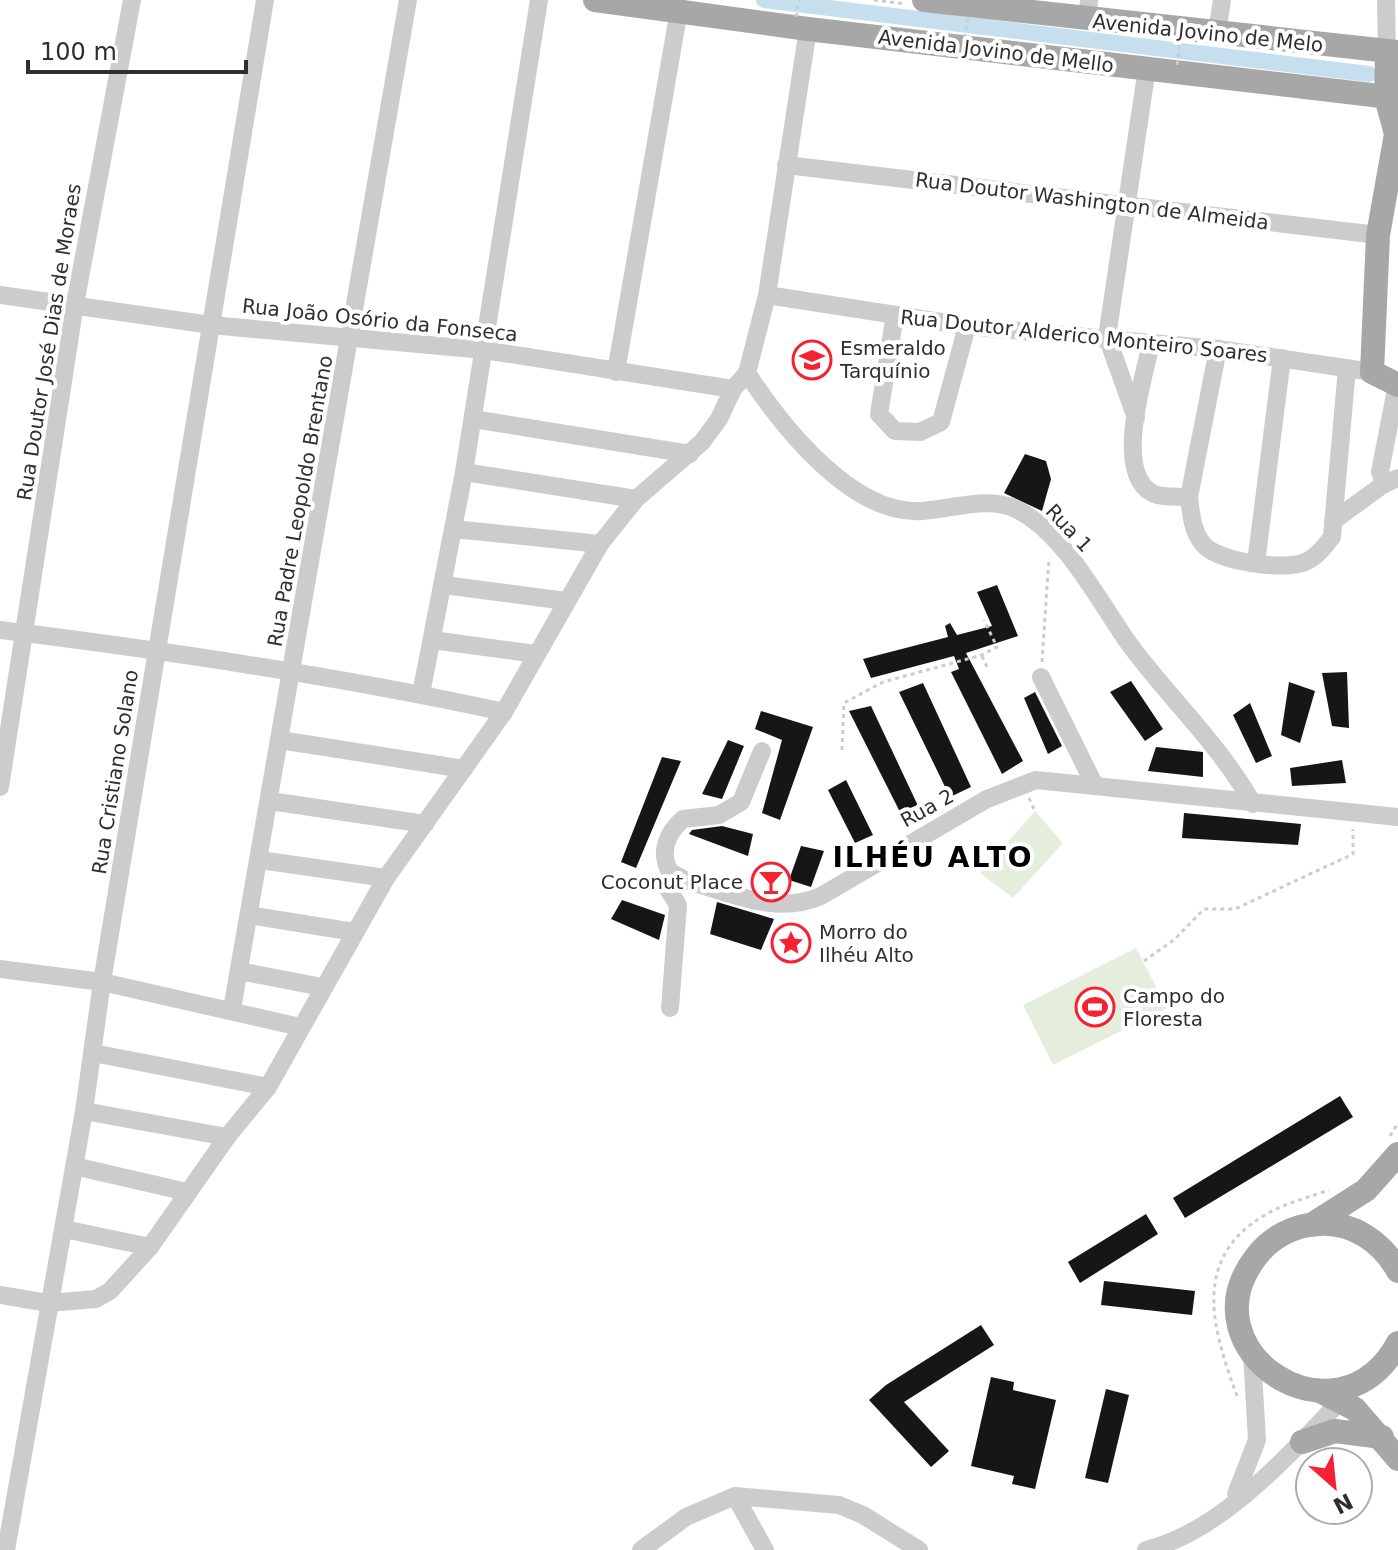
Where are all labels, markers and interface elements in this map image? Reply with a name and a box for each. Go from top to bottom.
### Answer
street label: Avenida Jovino de Melo [1092,9,1324,57]
scale bar [28,24,246,74]
street label: Avenida Jovino de Mello [877,25,1115,77]
text: 100 m [40,38,117,66]
street label: Rua Doutor Washington de Almeida [914,167,1270,235]
street label: Rua Doutor José Dias de Moraes [12,182,86,502]
street label: Rua João Osório da Fonseca [241,294,519,346]
street label: Rua Doutor Alderico Monteiro Soares [899,305,1269,367]
place label: Esmeraldo Tarquínio [839,336,946,383]
school or university icon: Esmeraldo Tarquínio [791,339,833,381]
street label: Rua Padre Leopoldo Brentano [263,353,337,649]
street label: Rua 1 [1041,499,1097,557]
street label: Rua Cristiano Solano [87,668,143,876]
street label: Rua 2 [896,784,958,832]
district label: ILHÉU ALTO [832,840,1034,874]
bar icon: Coconut Place [750,861,792,903]
place label: Coconut Place [601,870,743,894]
place label: Morro do Ilhéu Alto [819,920,914,967]
place icon: Morro do Ilhéu Alto [770,922,812,964]
place label: Campo do Floresta [1123,984,1225,1031]
sports icon: Campo do Floresta [1074,986,1116,1028]
north arrow [1294,1446,1374,1526]
text: N [1329,1488,1357,1519]

